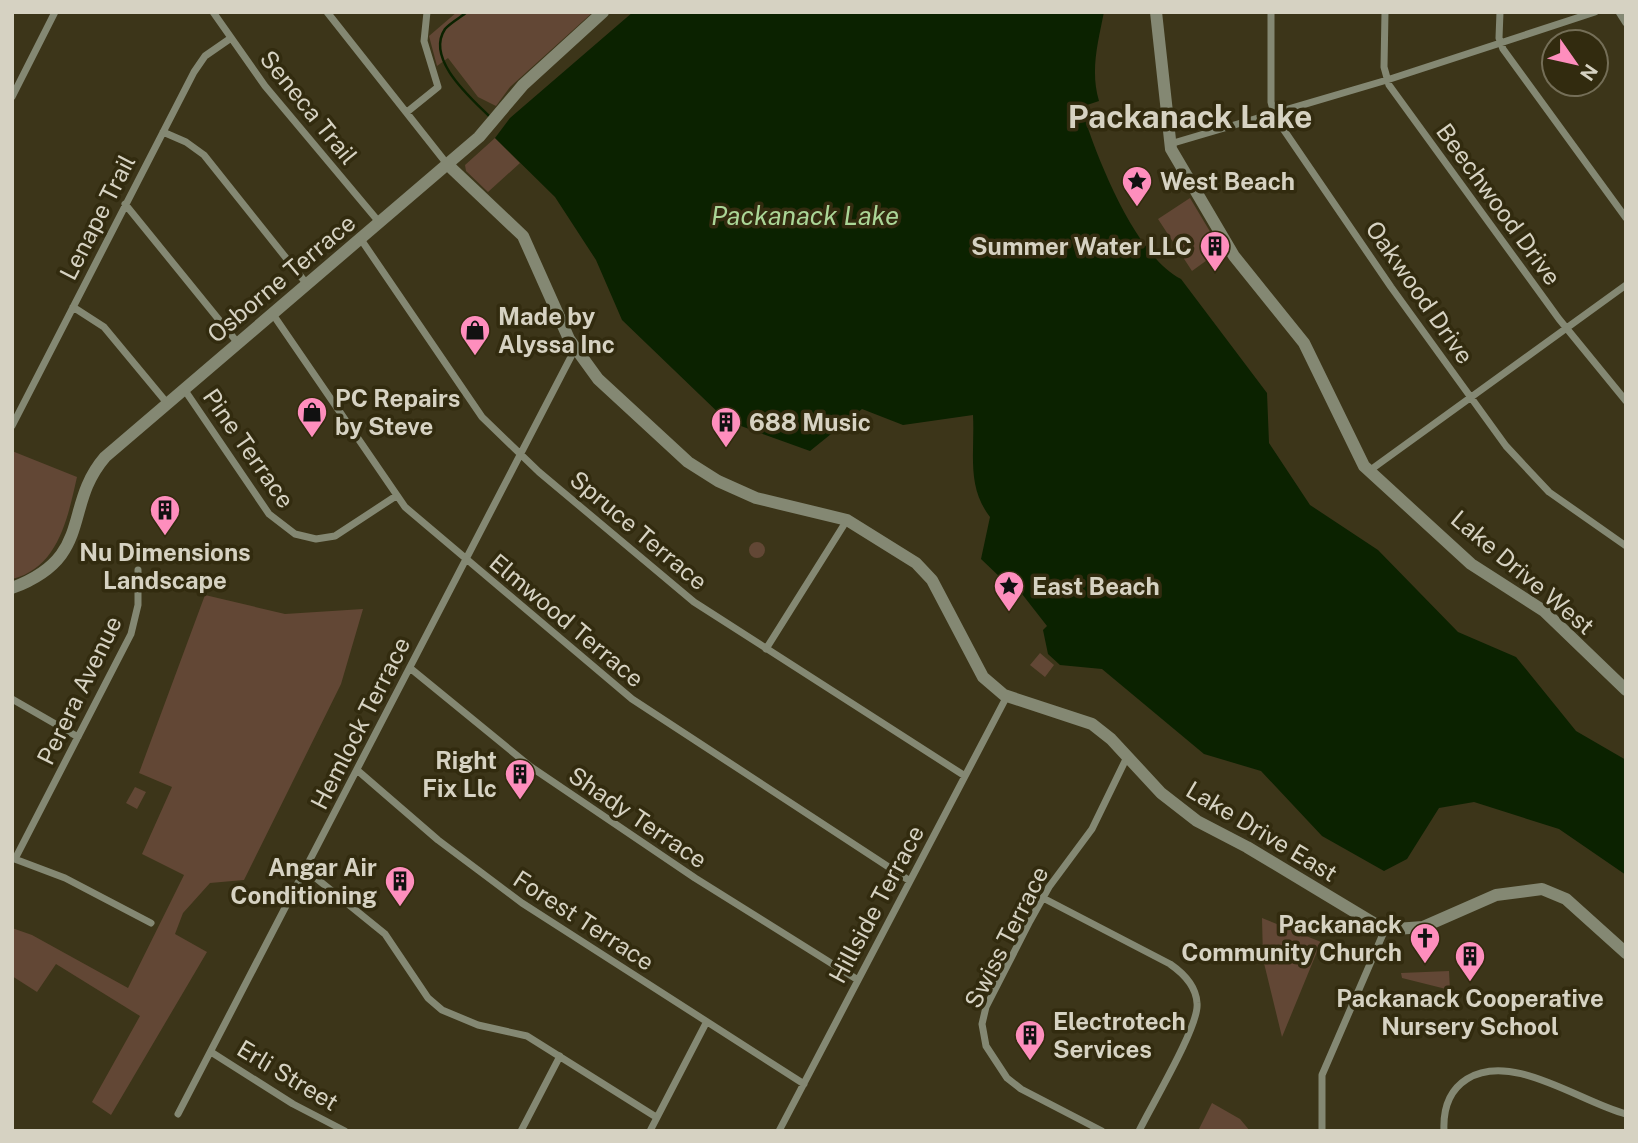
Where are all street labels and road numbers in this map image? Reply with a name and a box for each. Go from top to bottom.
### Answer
street label: Seneca Trail [255,45,363,169]
street label: Beechwood Drive [1431,118,1567,290]
street label: Lenape Trail [53,150,141,284]
street label: Osborne Terrace [201,208,361,348]
street label: Oakwood Drive [1360,215,1480,369]
street label: Pine Terrace [198,383,300,513]
street label: Spruce Terrace [565,465,713,595]
street label: Lake Drive West [1446,504,1600,640]
street label: Elmwood Terrace [484,548,650,692]
street label: Perera Avenue [31,611,127,769]
street label: Hemlock Terrace [305,632,415,814]
street label: Shady Terrace [564,761,712,873]
street label: Lake Drive East [1181,775,1343,887]
street label: Hillside Terrace [823,820,929,988]
street label: Swiss Terrace [958,861,1054,1013]
street label: Forest Terrace [509,864,659,976]
street label: Erli Street [232,1034,344,1116]

